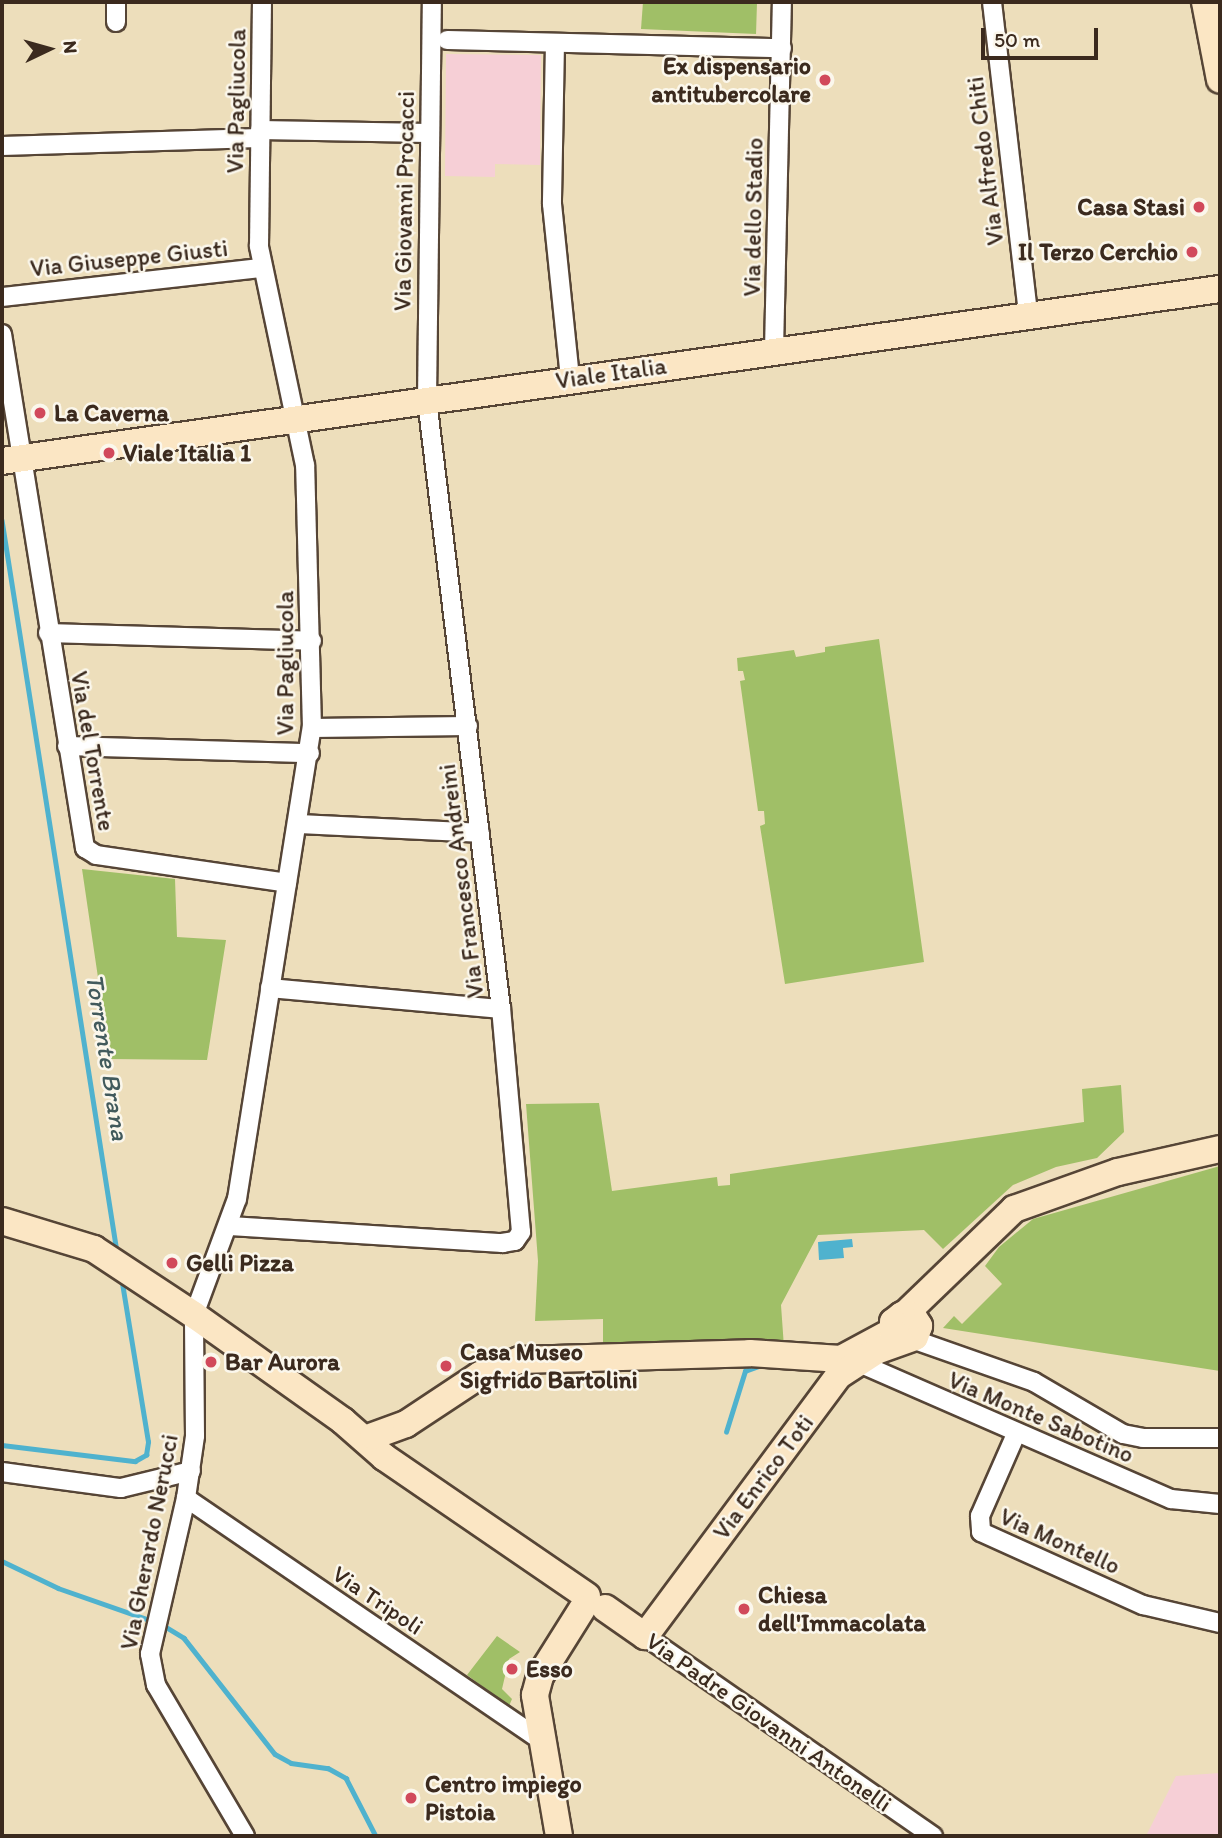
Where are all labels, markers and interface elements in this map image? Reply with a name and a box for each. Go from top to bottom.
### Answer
north arrow [14,14,84,84]
scale bar [984,14,1101,58]
text: 50 m [994,27,1040,52]
street label: Via Pagliucola [220,29,252,173]
text: N [58,40,82,55]
place label: Ex dispensario antitubercolare [651,52,811,108]
marker: Ex dispensario antitubercolare [817,72,833,88]
street label: Via Alfredo Chiti [960,75,1010,247]
street label: Via Giovanni Procacci [388,90,420,312]
street label: Via dello Stadio [737,137,769,297]
place label: Casa Stasi [1077,193,1185,221]
marker: Casa Stasi [1191,199,1207,215]
street label: Via Giuseppe Giusti [29,233,229,283]
place label: Il Terzo Cerchio [1018,238,1178,266]
marker: Il Terzo Cerchio [1184,244,1200,260]
street label: Viale Italia [554,351,668,395]
place label: La Caverna [54,399,169,427]
marker: La Caverna [32,405,48,421]
place label: Viale Italia 1 [123,439,251,467]
marker: Viale Italia 1 [101,445,117,461]
street label: Via Pagliucola [271,591,299,735]
street label: Via del Torrente [65,669,121,833]
street label: Via Francesco Andreini [432,763,490,999]
water label: Torrente Brana [78,972,136,1142]
place label: Gelli Pizza [186,1249,293,1277]
marker: Gelli Pizza [164,1255,180,1271]
place label: Casa Museo Sigfrido Bartolini [460,1338,639,1394]
place label: Bar Aurora [225,1348,340,1376]
marker: Bar Aurora [203,1354,219,1370]
marker: Casa Museo Sigfrido Bartolini [438,1358,454,1374]
street label: Via Monte Sabotino [944,1365,1138,1469]
street label: Via Enrico Toti [707,1410,819,1544]
street label: Via Gherardo Nerucci [114,1432,184,1652]
street label: Via Montello [996,1502,1124,1580]
street label: Via Tripoli [328,1560,428,1640]
place label: Chiesa dell'Immacolata [758,1581,926,1637]
marker: Chiesa dell'Immacolata [736,1601,752,1617]
street label: Via Padre Giovanni Antonelli [641,1626,897,1818]
place label: Esso [526,1655,573,1683]
marker: Esso [504,1661,520,1677]
place label: Centro impiego Pistoia [425,1770,582,1826]
marker: Centro impiego Pistoia [403,1790,419,1806]

